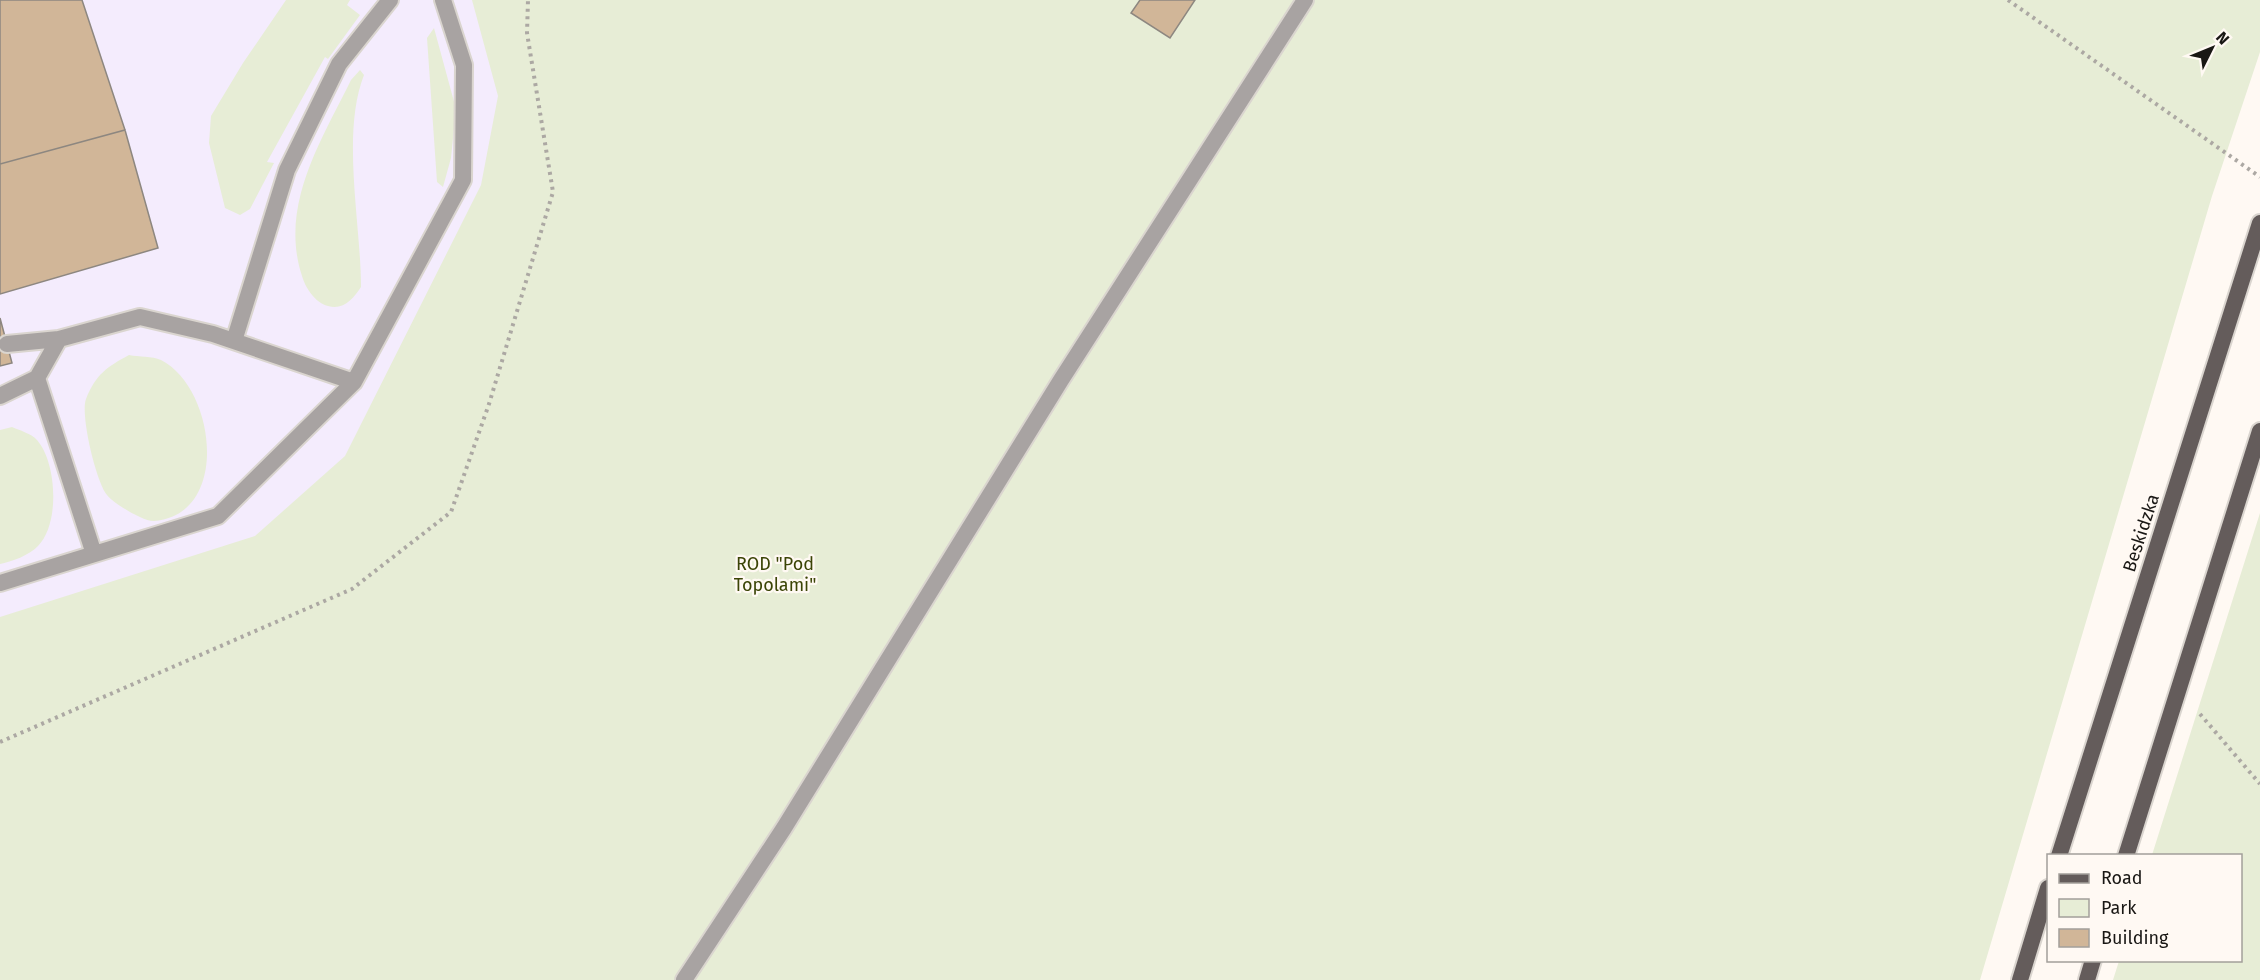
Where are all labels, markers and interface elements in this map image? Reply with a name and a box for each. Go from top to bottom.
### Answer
north arrow [2182,18,2242,78]
text: N [2212,28,2233,48]
street label: Beskidzka [2118,491,2164,575]
park label: ROD "Pod Topolami" [734,553,816,596]
legend [2047,854,2242,962]
text: Road [2101,867,2143,889]
text: Park [2101,897,2137,919]
text: Building [2101,927,2169,949]

